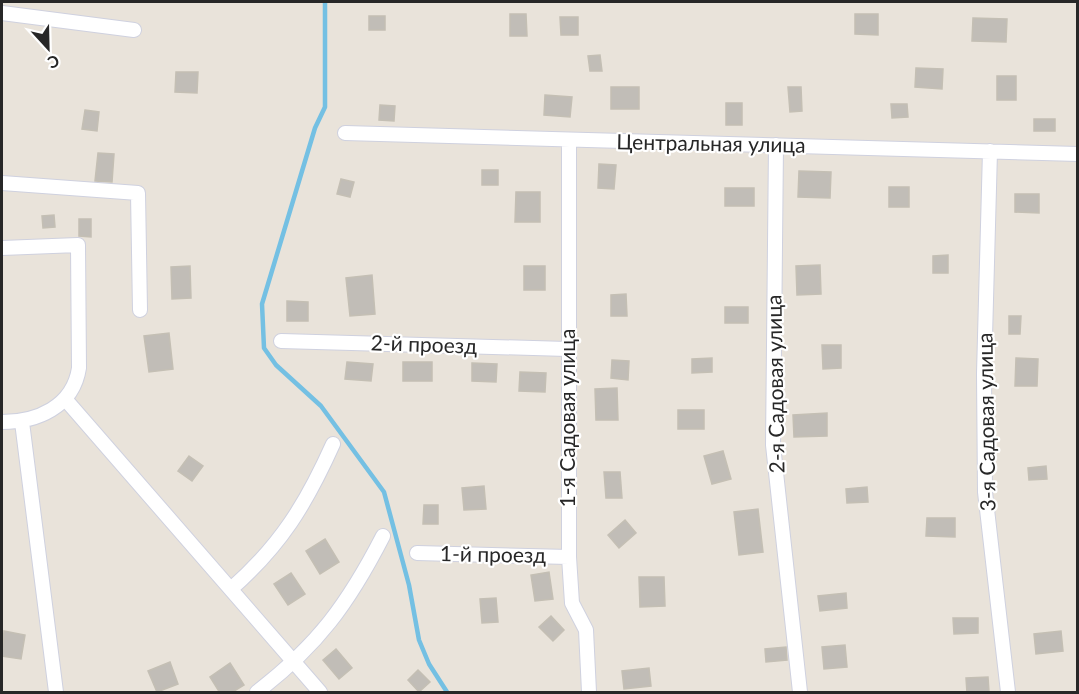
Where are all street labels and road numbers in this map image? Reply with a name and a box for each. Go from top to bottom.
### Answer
street label: Центральная улица [616,128,806,157]
street label: 2-я Садовая улица [760,294,789,474]
street label: 2-й проезд [370,329,478,358]
street label: 1-я Садовая улица [554,329,579,507]
street label: 3-я Садовая улица [971,332,1000,512]
street label: 1-й проезд [440,540,546,567]

